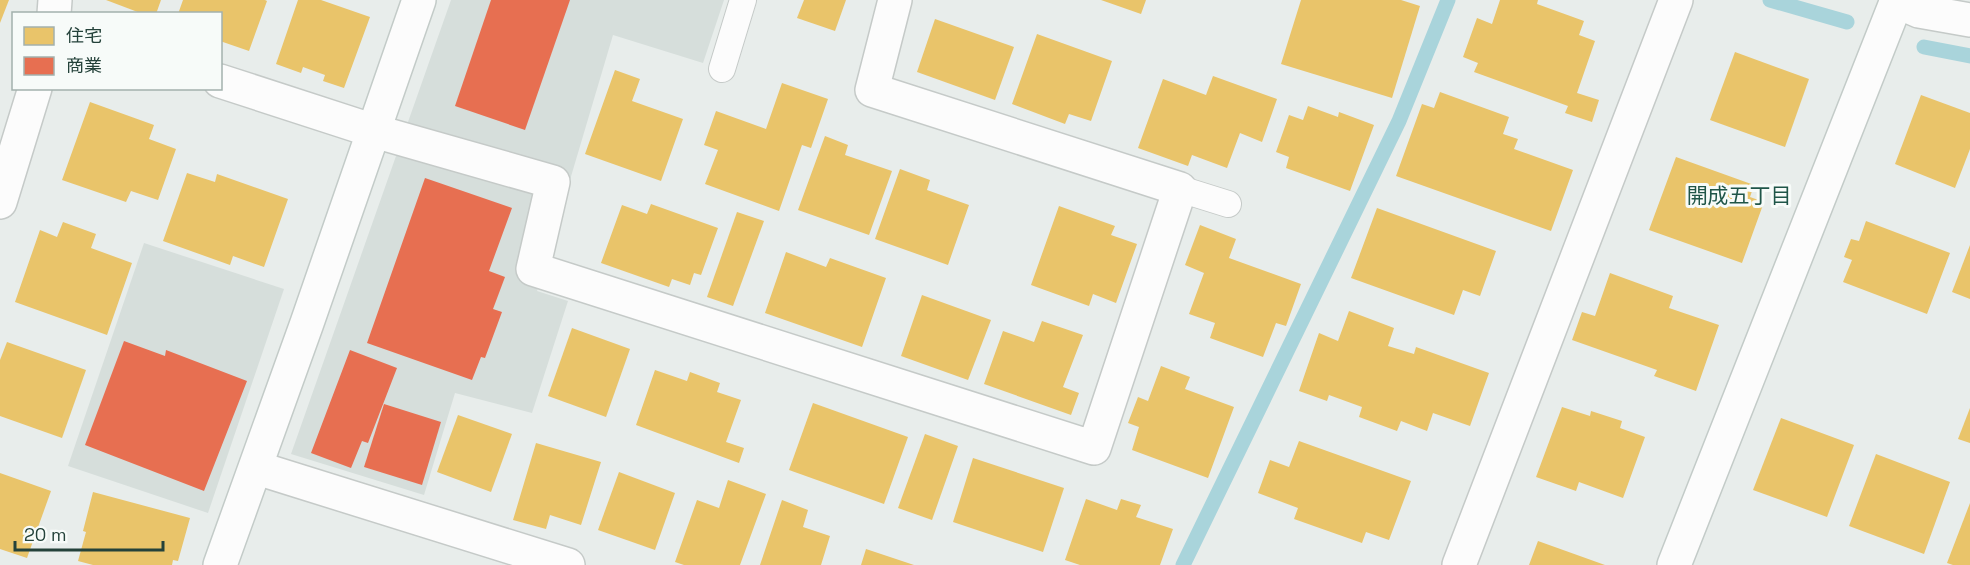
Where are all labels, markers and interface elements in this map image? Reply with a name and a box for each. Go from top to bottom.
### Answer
legend [12,12,222,90]
text: 住宅 [66,24,102,47]
text: 商業 [66,54,102,77]
district label: 開成五丁目 [1687,182,1792,209]
scale bar [15,514,164,552]
text: 20 m [24,523,67,546]

